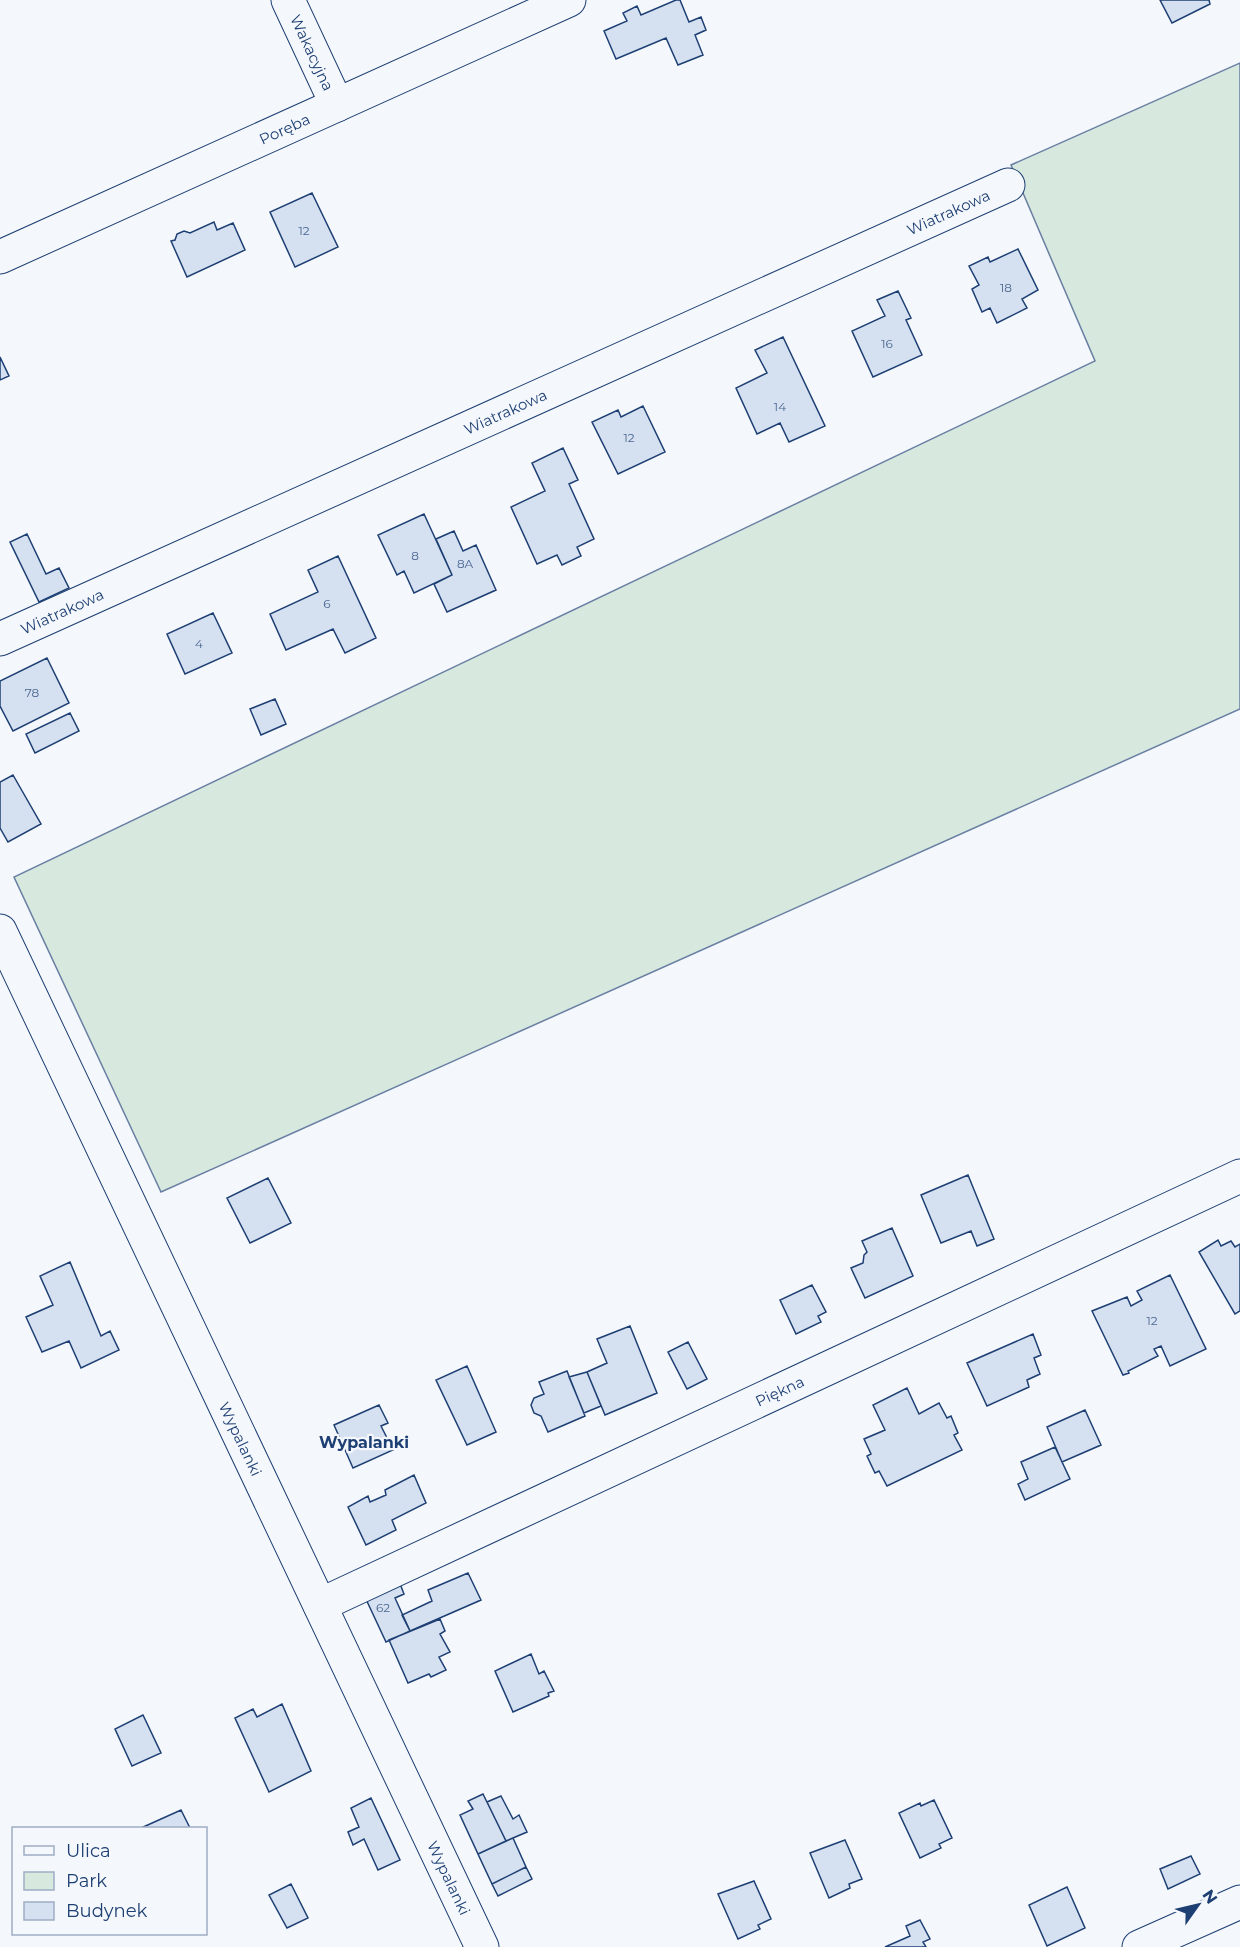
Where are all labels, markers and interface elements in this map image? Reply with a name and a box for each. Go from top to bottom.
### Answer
street label: Wakacyjna [287,12,338,94]
street label: Poręba [256,109,313,148]
street label: Wiatrakowa [904,185,993,239]
house number: 12 [298,223,310,238]
house number: 18 [1000,280,1012,295]
house number: 16 [881,336,893,351]
street label: Wiatrakowa [461,384,550,438]
house number: 14 [774,399,786,414]
house number: 12 [623,430,635,445]
house number: 8 [411,548,419,563]
house number: 8A [457,556,473,571]
street label: Wiatrakowa [17,584,107,638]
house number: 6 [323,596,331,611]
house number: 4 [195,636,203,651]
house number: 78 [25,685,40,700]
house number: 12 [1146,1313,1158,1328]
street label: Piękna [752,1371,807,1410]
street label: Wypalanki [215,1399,267,1479]
district label: Wypalanki [319,1433,409,1452]
house number: 62 [376,1600,390,1615]
legend [12,1827,207,1935]
street label: Wypalanki [423,1838,475,1918]
text: Ulica [66,1840,111,1862]
text: Park [66,1870,107,1892]
north arrow [1168,1875,1228,1935]
text: N [1199,1886,1222,1908]
text: Budynek [66,1900,148,1922]

